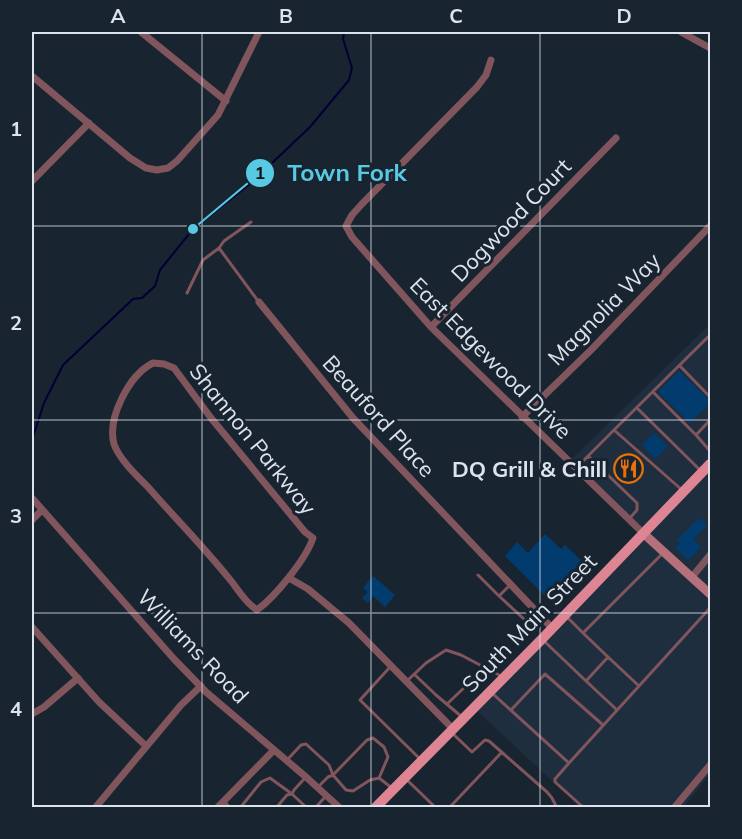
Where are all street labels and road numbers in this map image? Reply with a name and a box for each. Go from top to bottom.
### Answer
street label: Dogwood Court [445,152,577,288]
street label: Magnolia Way [542,246,667,371]
street label: East Edgewood Drive [404,271,578,445]
street label: Beauford Place [317,349,441,483]
street label: Shannon Parkway [183,358,323,520]
street label: South Main Street [456,548,603,698]
street label: Williams Road [131,583,255,709]

